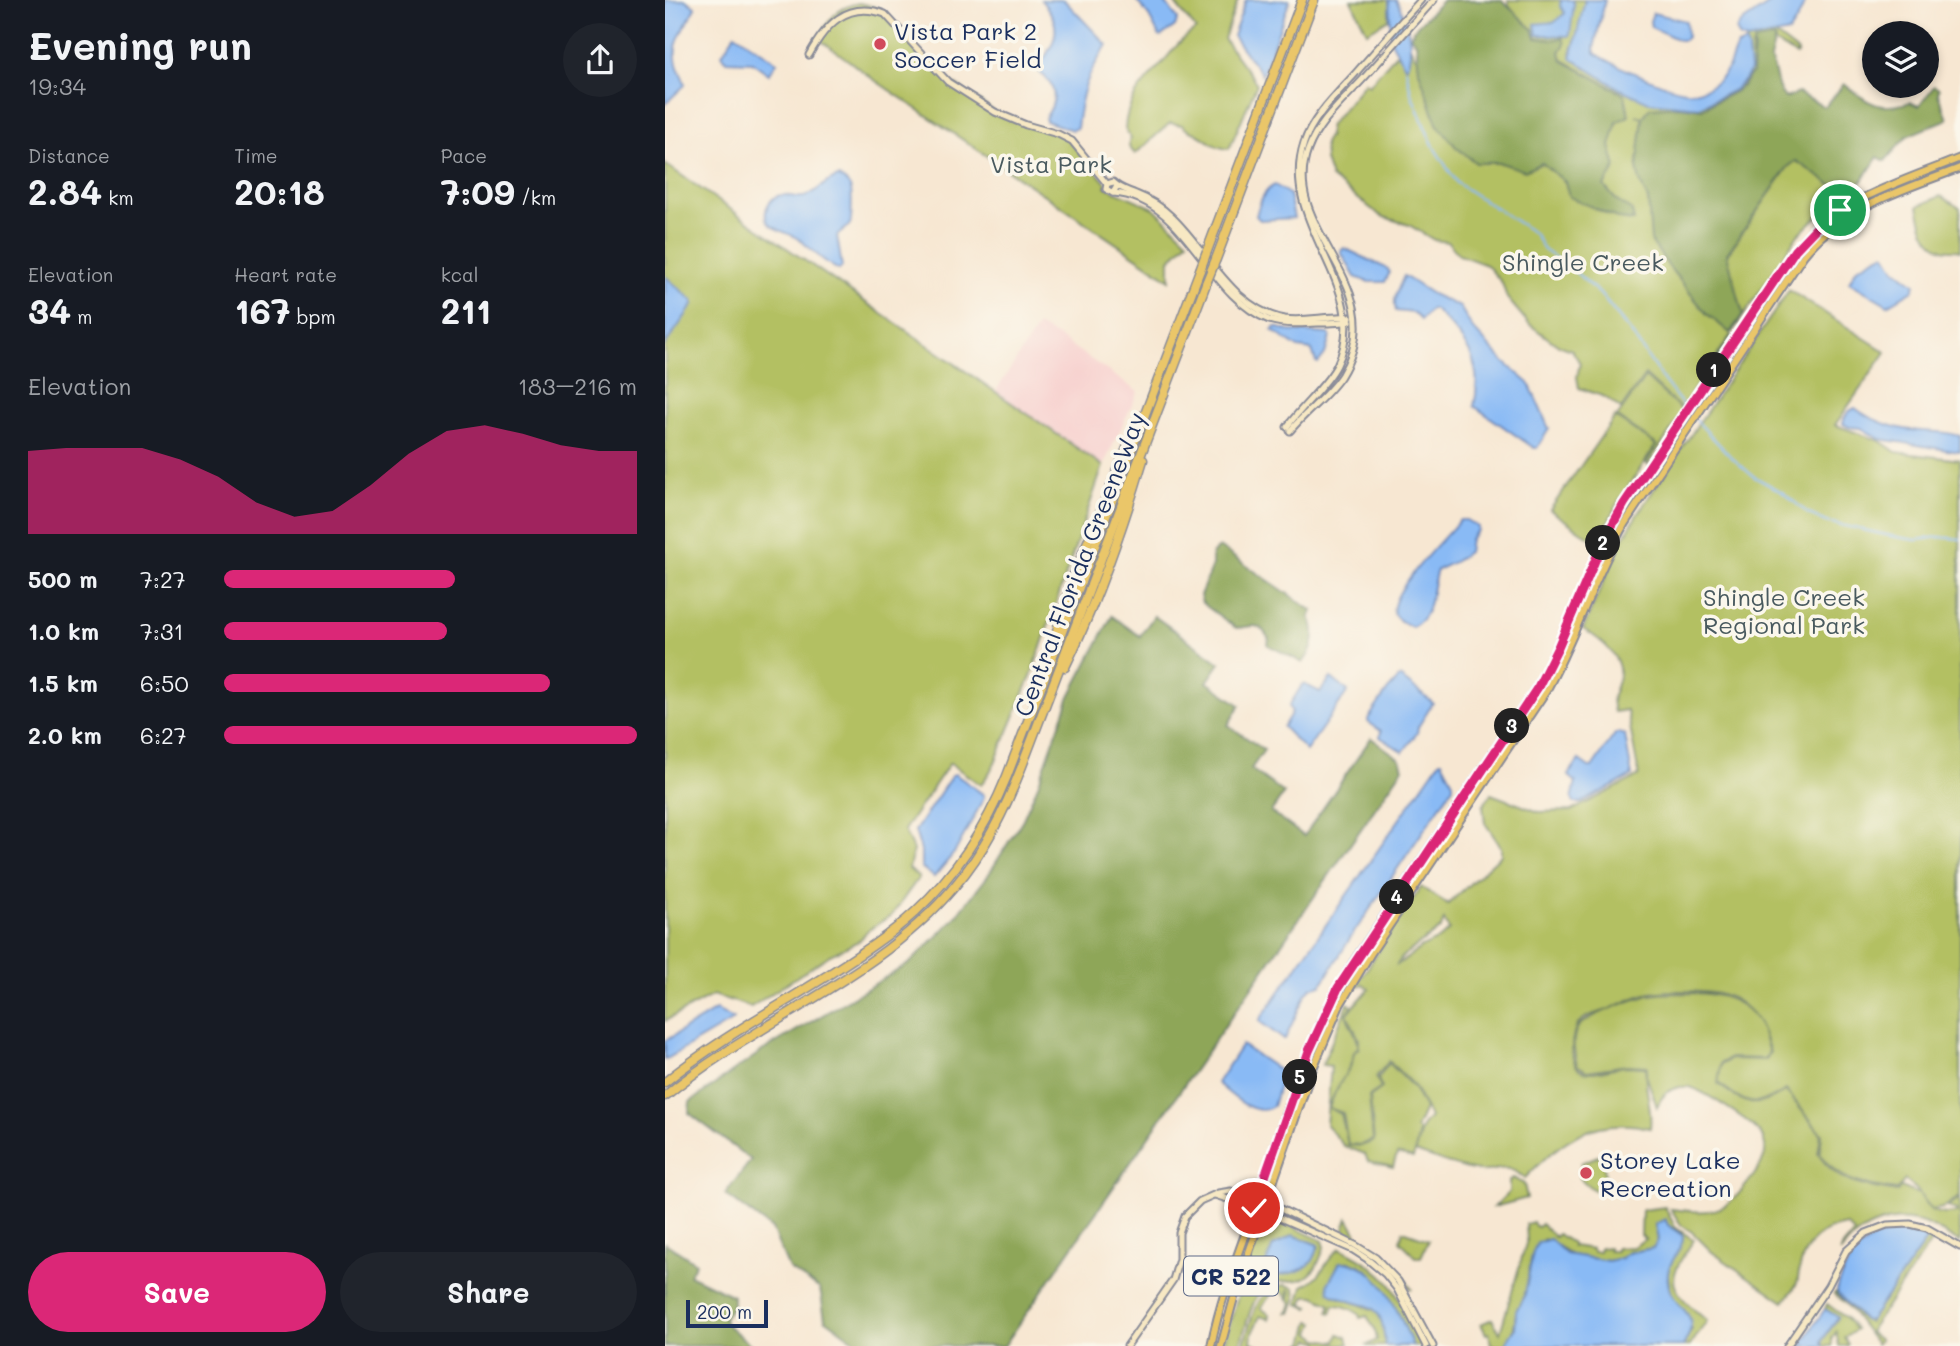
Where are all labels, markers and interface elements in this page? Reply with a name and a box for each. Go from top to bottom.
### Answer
place label: Vista Park 2 Soccer Field [894,15,1041,74]
text: Evening run [28,20,252,70]
map controls [1862,21,1939,98]
button: layers [1862,21,1939,98]
button: share [563,23,637,97]
marker: Vista Park 2 Soccer Field [872,36,888,52]
text: 19:34 [28,71,86,101]
text: Distance [28,143,110,168]
text: Time [234,143,278,168]
text: Pace [441,143,487,168]
park label: Vista Park [990,148,1112,179]
text: 2.84 [28,168,102,214]
text: 20:18 [234,168,325,214]
text: 7:09 [441,168,515,214]
pin [1810,180,1870,240]
text: km [102,185,134,210]
text: /km [515,185,556,210]
icon: arrive [1821,191,1859,229]
park label: Shingle Creek [1502,246,1664,277]
text: Elevation [28,262,113,287]
text: Heart rate [234,262,337,287]
text: kcal [441,262,479,287]
text: 34 [28,287,71,333]
text: 167 [234,287,291,333]
text: 211 [441,287,491,333]
text: m [71,304,92,329]
text: bpm [291,304,336,329]
pin: 1 [1697,352,1731,388]
text: 1 [1709,357,1718,382]
text: Elevation [28,371,131,401]
text: 183–216 m [518,371,637,401]
street label: Central Florida GreeneWay [1007,407,1151,721]
pin: 2 [1585,526,1621,560]
text: 2 [1597,530,1608,555]
text: 500 m [28,564,98,594]
text: 7:27 [140,564,186,594]
park label: Shingle Creek Regional Park [1703,581,1865,640]
text: 1.0 km [28,616,99,646]
text: 7:31 [140,616,184,646]
text: 1.5 km [28,668,98,698]
text: 6:50 [140,668,189,698]
pin: 3 [1495,708,1529,744]
text: 3 [1506,713,1517,738]
text: 2.0 km [28,720,102,750]
text: 6:27 [140,720,187,750]
pin: 4 [1379,880,1415,914]
text: 4 [1390,884,1403,909]
pin: 5 [1283,1060,1317,1094]
text: 5 [1294,1064,1305,1089]
place label: Storey Lake Recreation [1600,1144,1741,1203]
marker: Storey Lake Recreation [1578,1165,1594,1181]
pin [1224,1178,1284,1238]
icon: check [1235,1189,1273,1227]
button: Save [28,1252,326,1332]
button: Share [340,1252,637,1332]
road number: CR 522 [1184,1256,1278,1296]
scale bar [686,1297,768,1329]
text: 200 m [697,1299,752,1324]

